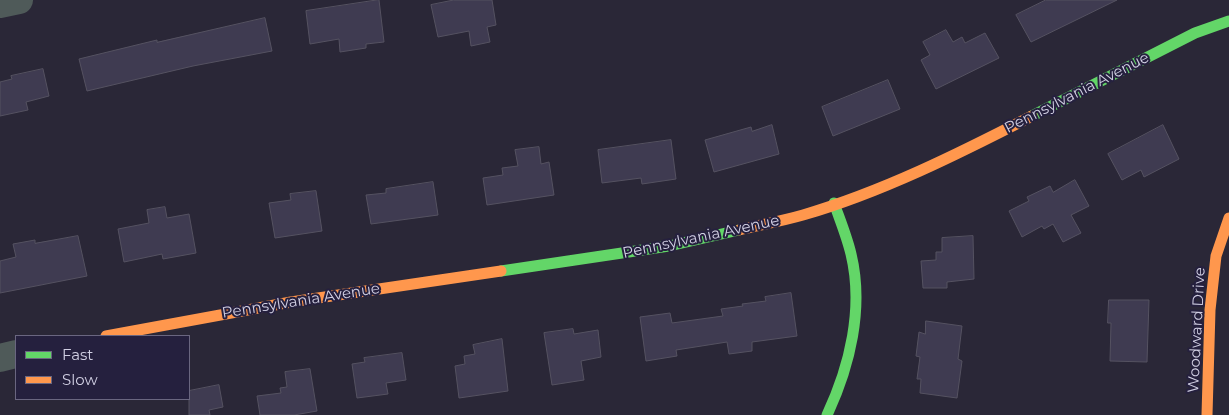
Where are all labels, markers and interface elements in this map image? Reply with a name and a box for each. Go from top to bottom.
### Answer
street label: Pennsylvania Avenue [1002,49,1152,137]
street label: Pennsylvania Avenue [621,212,781,262]
street label: Woodward Drive [1185,267,1209,393]
street label: Pennsylvania Avenue [221,280,381,322]
legend [15,335,190,400]
text: Fast [62,345,93,364]
text: Slow [62,370,98,389]

